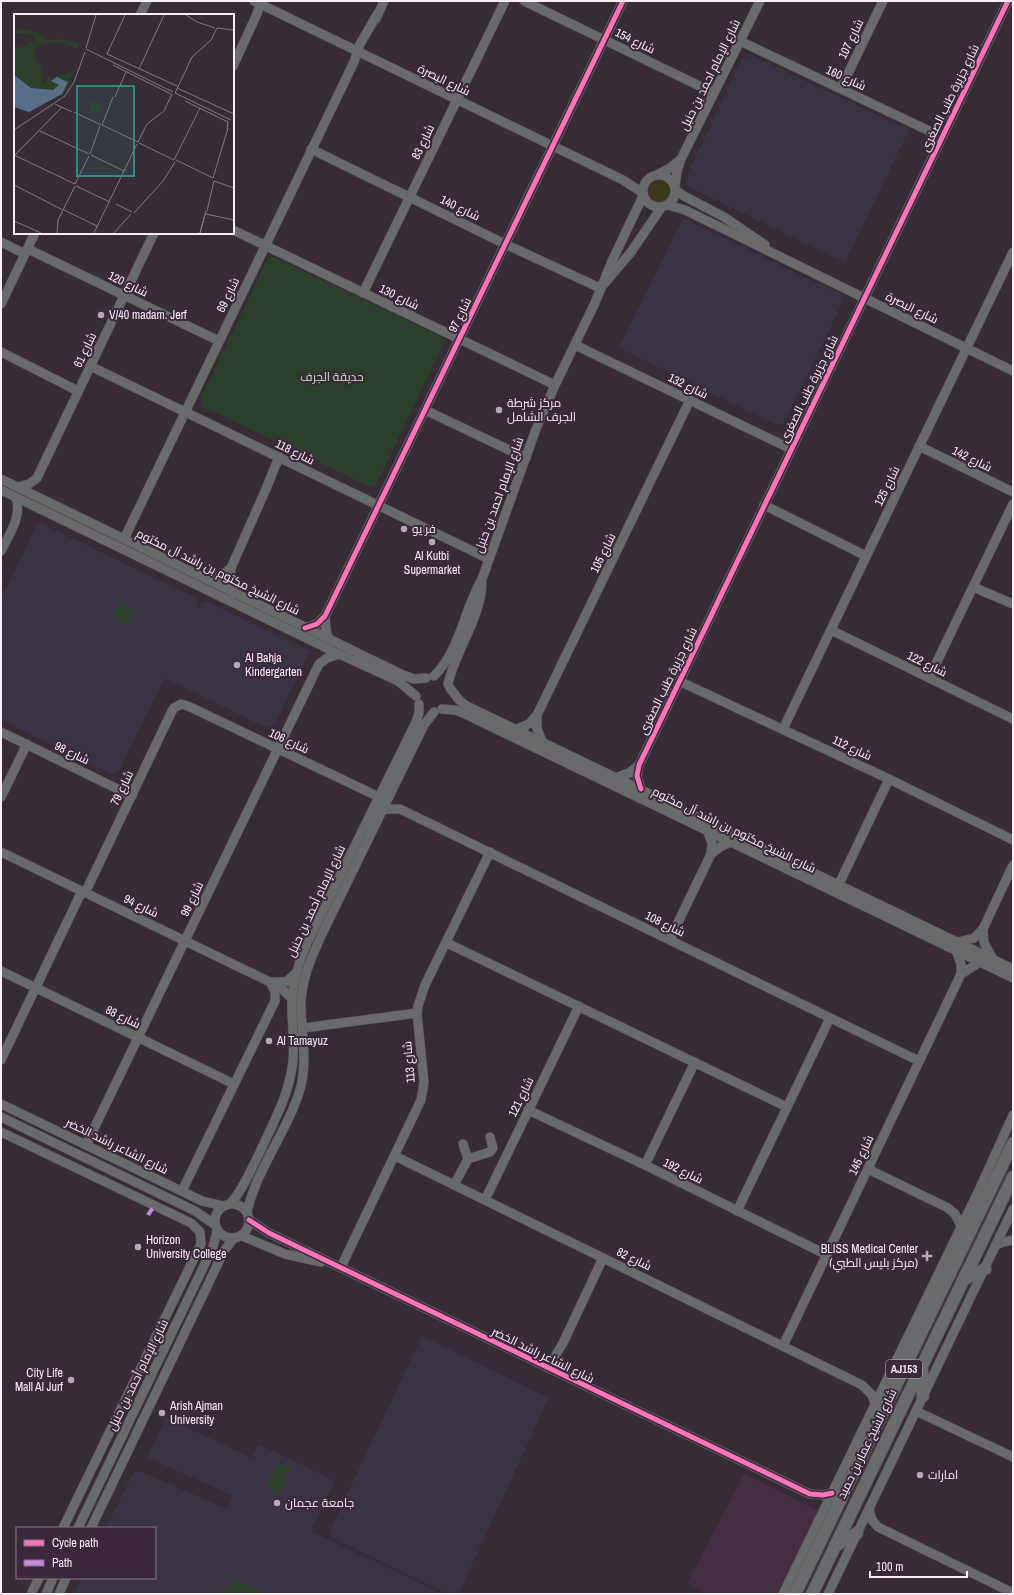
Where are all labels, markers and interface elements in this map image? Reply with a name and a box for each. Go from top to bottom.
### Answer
inset map [14,14,234,234]
street label: شارع 107 [835,16,868,62]
street label: شارع الإمام احمد بن حنبل [676,17,744,133]
street label: شارع 154 [612,25,658,58]
street label: شارع جزيرة طنب الصغرى [917,42,983,154]
street label: شارع البصرة [415,60,473,100]
street label: شارع 160 [823,62,869,94]
street label: شارع 83 [408,122,438,162]
street label: شارع 140 [437,192,483,225]
street label: شارع 120 [105,268,151,301]
street label: شارع 69 [213,275,243,315]
street label: شارع 130 [376,281,422,314]
street label: شارع البصرة [883,288,941,328]
street label: شارع 97 [445,295,475,335]
place label: V/40 madam. Jerf [109,307,187,323]
marker: V/40 madam. Jerf [96,310,106,320]
street label: شارع 61 [70,330,100,370]
street label: شارع جزيرة طنب الصغرى [776,333,842,445]
park label: حديقة الجرف [300,369,364,385]
street label: شارع 132 [665,370,711,403]
place label: مركز شرطة الجرف الشامل [507,395,576,425]
marker: مركز شرطة الجرف الشامل [494,405,504,415]
street label: شارع الإمام احمد بن حنبل [471,435,527,555]
street label: شارع 118 [273,436,317,468]
street label: شارع 142 [949,443,995,476]
street label: شارع 125 [871,463,904,509]
place label: فر يو [412,521,436,537]
marker: فر يو [399,524,409,534]
street label: شارع الشيخ مكتوم بن راشد آل مكتوم [133,525,303,619]
street label: شارع 105 [587,530,620,576]
marker: Al Kutbi Supermarket [427,537,437,547]
place label: Al Kutbi Supermarket [404,548,460,578]
street label: شارع جزيرة طنب الصغرى [635,625,701,737]
street label: شارع 122 [904,648,950,681]
place label: Al Bahja Kindergarten [244,650,302,680]
marker: Al Bahja Kindergarten [232,660,242,670]
street label: شارع 106 [266,725,312,757]
street label: شارع 112 [830,732,874,764]
street label: شارع 98 [52,738,92,768]
street label: شارع 79 [107,768,137,808]
street label: شارع الشيخ مكتوم بن راشد آل مكتوم [649,783,819,877]
street label: شارع الإمام أحمد بن حنبل [283,842,349,960]
street label: شارع 99 [177,879,207,919]
street label: شارع 94 [121,891,161,921]
street label: شارع 108 [642,908,688,941]
street label: شارع 88 [103,1002,143,1032]
place label: Al Tamayuz [276,1033,328,1049]
marker: Al Tamayuz [264,1036,274,1046]
street label: شارع 113 [399,1040,419,1083]
street label: شارع 121 [505,1074,538,1120]
street label: شارع الشاعر راشد الخضر [62,1114,171,1178]
street label: شارع 145 [845,1132,877,1178]
street label: شارع 192 [660,1155,706,1188]
place label: Horizon University College [146,1232,226,1262]
place label: BLISS Medical Center (مركز بليس الطبي) [821,1241,919,1273]
marker: Horizon University College [133,1242,143,1252]
street label: شارع 82 [614,1244,654,1274]
marker: BLISS Medical Center (مركز بليس الطبي) [921,1250,933,1262]
street label: شارع الإمام أحمد بن حنبل [104,1317,172,1433]
street label: شارع الشاعر راشد الخضر [488,1323,597,1387]
road number: AJ153 [886,1360,922,1378]
place label: City Life Mall Al Jurf [15,1365,63,1395]
marker: City Life Mall Al Jurf [66,1375,76,1385]
street label: شارع الشيخ عمار بن حميد [833,1386,901,1502]
place label: Arish Ajman University [169,1398,223,1428]
marker: Arish Ajman University [157,1408,167,1418]
place label: امارات [928,1467,958,1483]
marker: امارات [915,1470,925,1480]
place label: جامعة عجمان [285,1495,354,1511]
marker: جامعة عجمان [272,1498,282,1508]
legend [16,1527,156,1579]
text: Cycle path [52,1535,99,1551]
scale bar [870,1553,967,1579]
text: Path [52,1555,72,1571]
text: 100 m [876,1559,903,1575]

